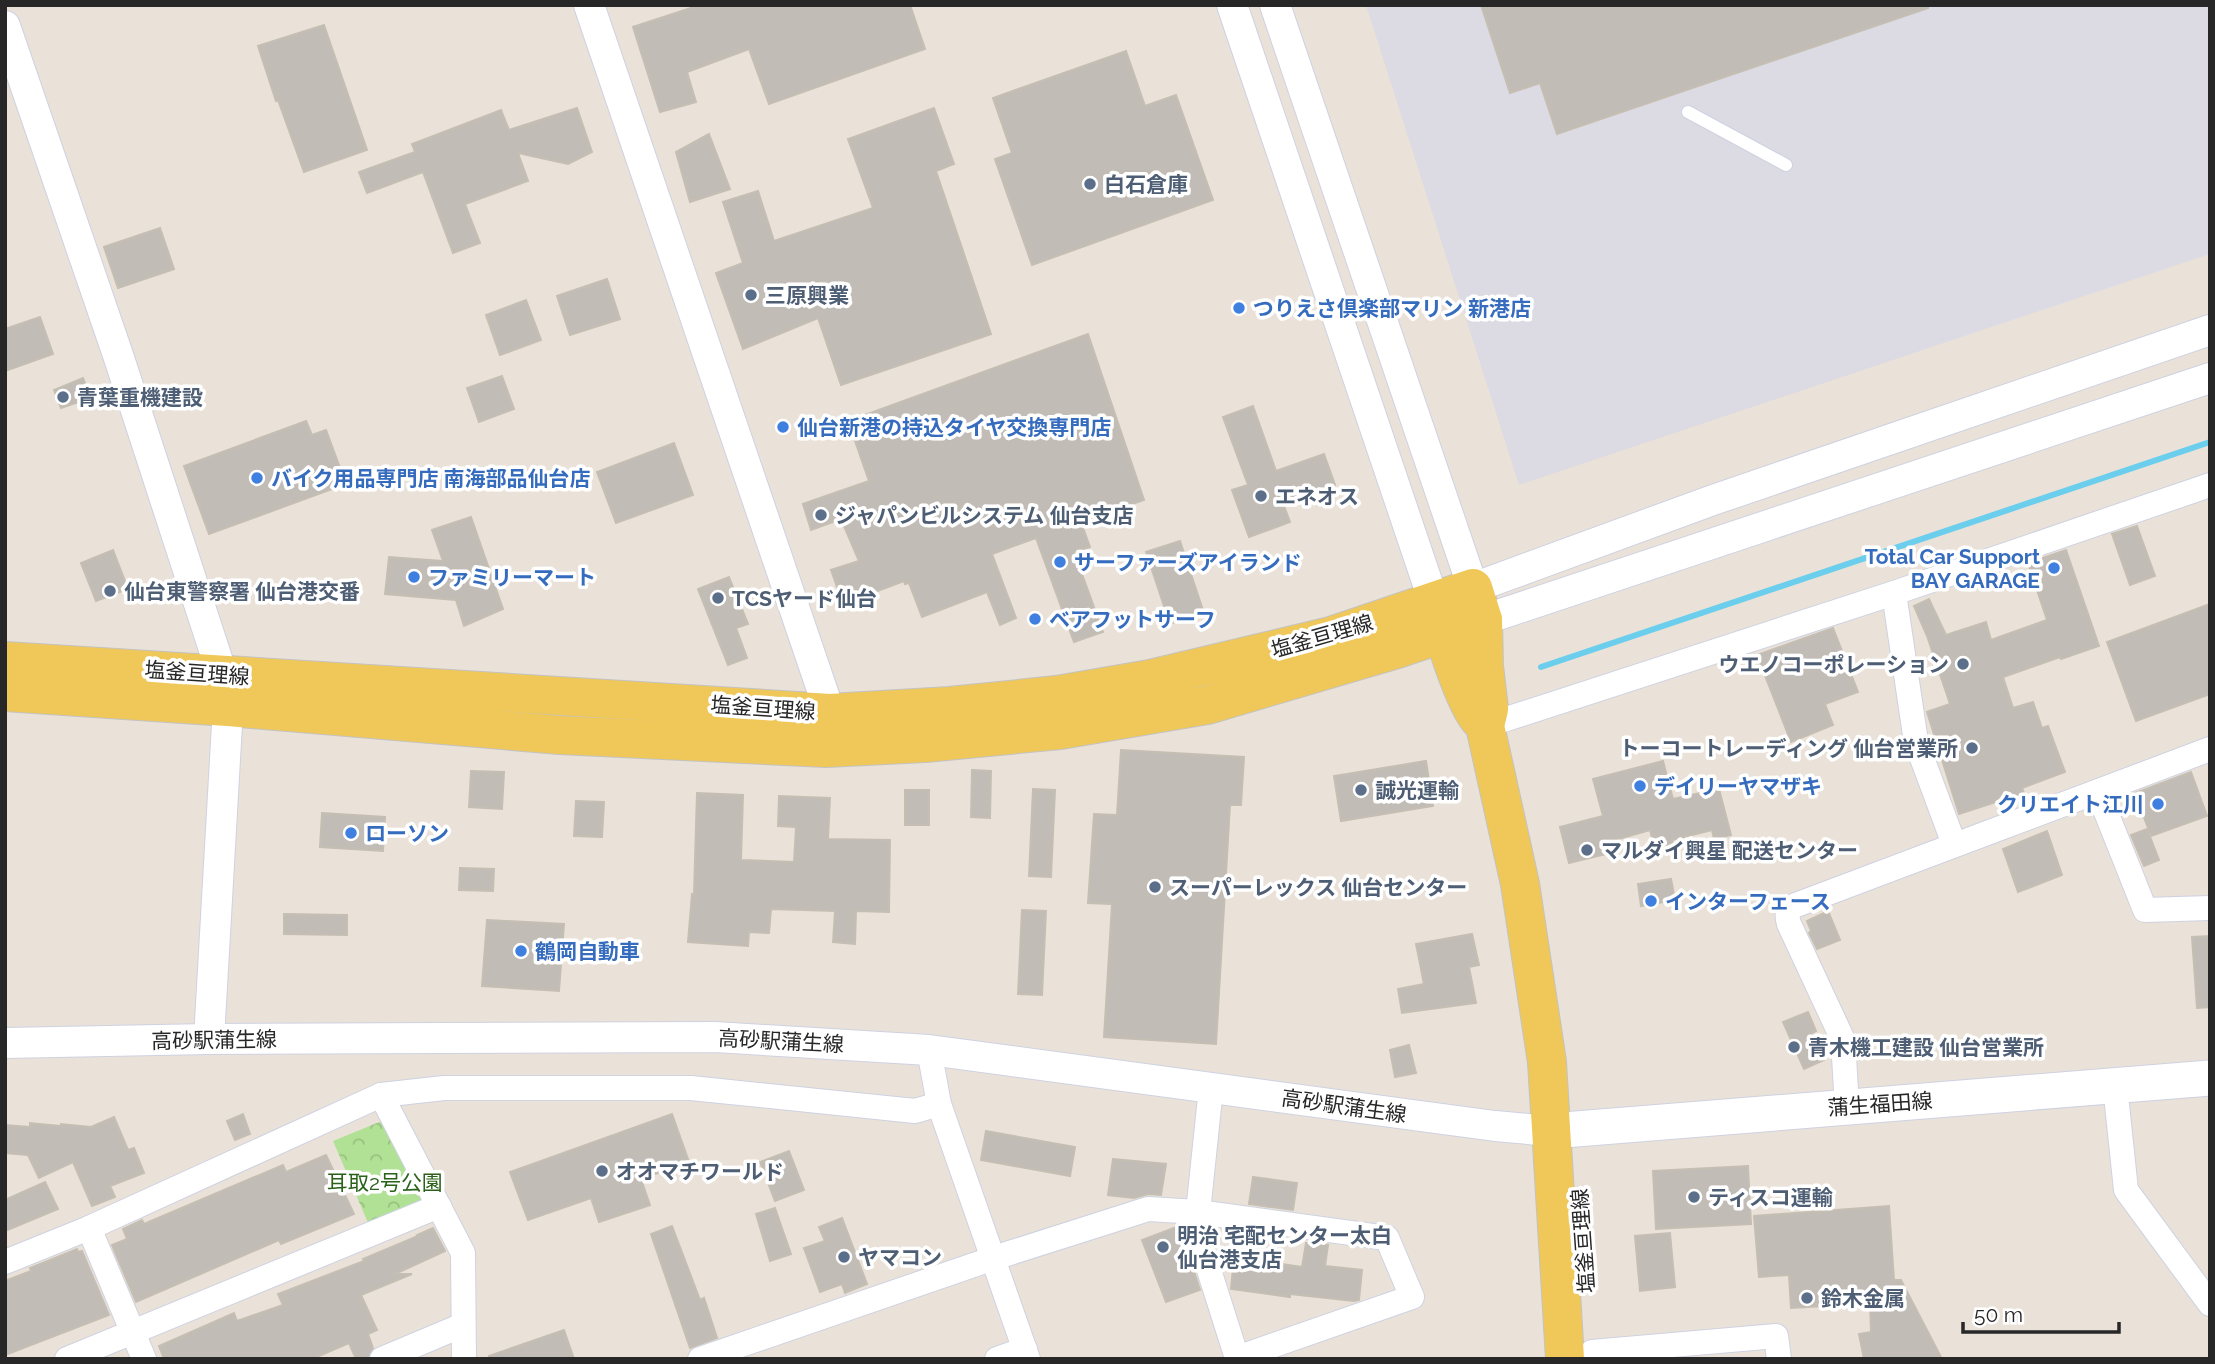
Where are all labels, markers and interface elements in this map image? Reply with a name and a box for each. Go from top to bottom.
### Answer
place label: 白石倉庫 [1104,172,1188,197]
marker: 白石倉庫 [1082,176,1098,192]
place label: 三原興業 [765,283,849,308]
marker: 三原興業 [743,287,759,303]
place label: つりえさ倶楽部マリン 新港店 [1253,296,1531,321]
marker: つりえさ倶楽部マリン 新港店 [1231,300,1247,316]
place label: 青葉重機建設 [77,385,203,410]
marker: 青葉重機建設 [55,389,71,405]
place label: 仙台新港の持込タイヤ交換専門店 [797,415,1111,440]
marker: 仙台新港の持込タイヤ交換専門店 [775,419,791,435]
place label: バイク用品専門店 南海部品仙台店 [271,466,591,491]
marker: バイク用品専門店 南海部品仙台店 [249,470,265,486]
place label: エネオス [1275,484,1359,509]
marker: エネオス [1253,488,1269,504]
place label: ジャパンビルシステム 仙台支店 [835,503,1133,528]
marker: ジャパンビルシステム 仙台支店 [813,507,829,523]
place label: Total Car Support BAY GARAGE [1865,544,2040,593]
place label: サーファーズアイランド [1074,550,1302,575]
marker: サーファーズアイランド [1052,554,1068,570]
marker: Total Car Support BAY GARAGE [2046,560,2062,576]
place label: ファミリーマート [428,565,596,590]
marker: ファミリーマート [406,569,422,585]
place label: 仙台東警察署 仙台港交番 [124,579,360,604]
marker: 仙台東警察署 仙台港交番 [102,583,118,599]
place label: TCSヤード仙台 [732,586,877,611]
marker: TCSヤード仙台 [710,590,726,606]
place label: ベアフットサーフ [1049,607,1216,632]
street label: 塩釜亘理線 [1268,610,1376,662]
marker: ベアフットサーフ [1027,611,1043,627]
place label: ウエノコーポレーション [1718,652,1949,677]
marker: ウエノコーポレーション [1955,656,1971,672]
street label: 塩釜亘理線 [144,657,250,689]
street label: 塩釜亘理線 [710,692,816,724]
place label: トーコートレーディング 仙台営業所 [1618,736,1958,761]
marker: トーコートレーディング 仙台営業所 [1964,740,1980,756]
place label: デイリーヤマザキ [1654,774,1822,799]
place label: 誠光運輸 [1375,778,1459,803]
marker: デイリーヤマザキ [1632,778,1648,794]
marker: 誠光運輸 [1353,782,1369,798]
place label: クリエイト江川 [1997,792,2144,817]
marker: クリエイト江川 [2150,796,2166,812]
place label: ローソン [365,821,449,846]
marker: ローソン [343,825,359,841]
place label: マルダイ興星 配送センター [1601,838,1858,863]
marker: マルダイ興星 配送センター [1579,842,1595,858]
place label: スーパーレックス 仙台センター [1169,875,1467,900]
marker: スーパーレックス 仙台センター [1147,879,1163,895]
place label: インターフェース [1665,889,1831,914]
marker: インターフェース [1643,893,1659,909]
place label: 鶴岡自動車 [535,939,640,964]
marker: 鶴岡自動車 [513,943,529,959]
street label: 高砂駅蒲生線 [717,1025,845,1057]
street label: 高砂駅蒲生線 [151,1026,277,1054]
place label: 青木機工建設 仙台営業所 [1808,1035,2044,1060]
marker: 青木機工建設 仙台営業所 [1786,1039,1802,1055]
street label: 高砂駅蒲生線 [1280,1085,1408,1127]
street label: 蒲生福田線 [1827,1088,1933,1120]
place label: オオマチワールド [616,1159,784,1184]
marker: オオマチワールド [594,1163,610,1179]
park label: 耳取2号公園 [327,1170,443,1195]
place label: ティスコ運輸 [1708,1185,1833,1210]
street label: 塩釜亘理線 [1567,1188,1599,1294]
marker: ティスコ運輸 [1686,1189,1702,1205]
place label: 明治 宅配センター太白 仙台港支店 [1177,1223,1392,1272]
marker: 明治 宅配センター太白 仙台港支店 [1155,1239,1171,1255]
place label: ヤマコン [858,1245,942,1270]
marker: ヤマコン [836,1249,852,1265]
place label: 鈴木金属 [1821,1286,1905,1311]
marker: 鈴木金属 [1799,1290,1815,1306]
scale bar [1963,1290,2119,1334]
text: 50 m [1974,1302,2023,1327]

